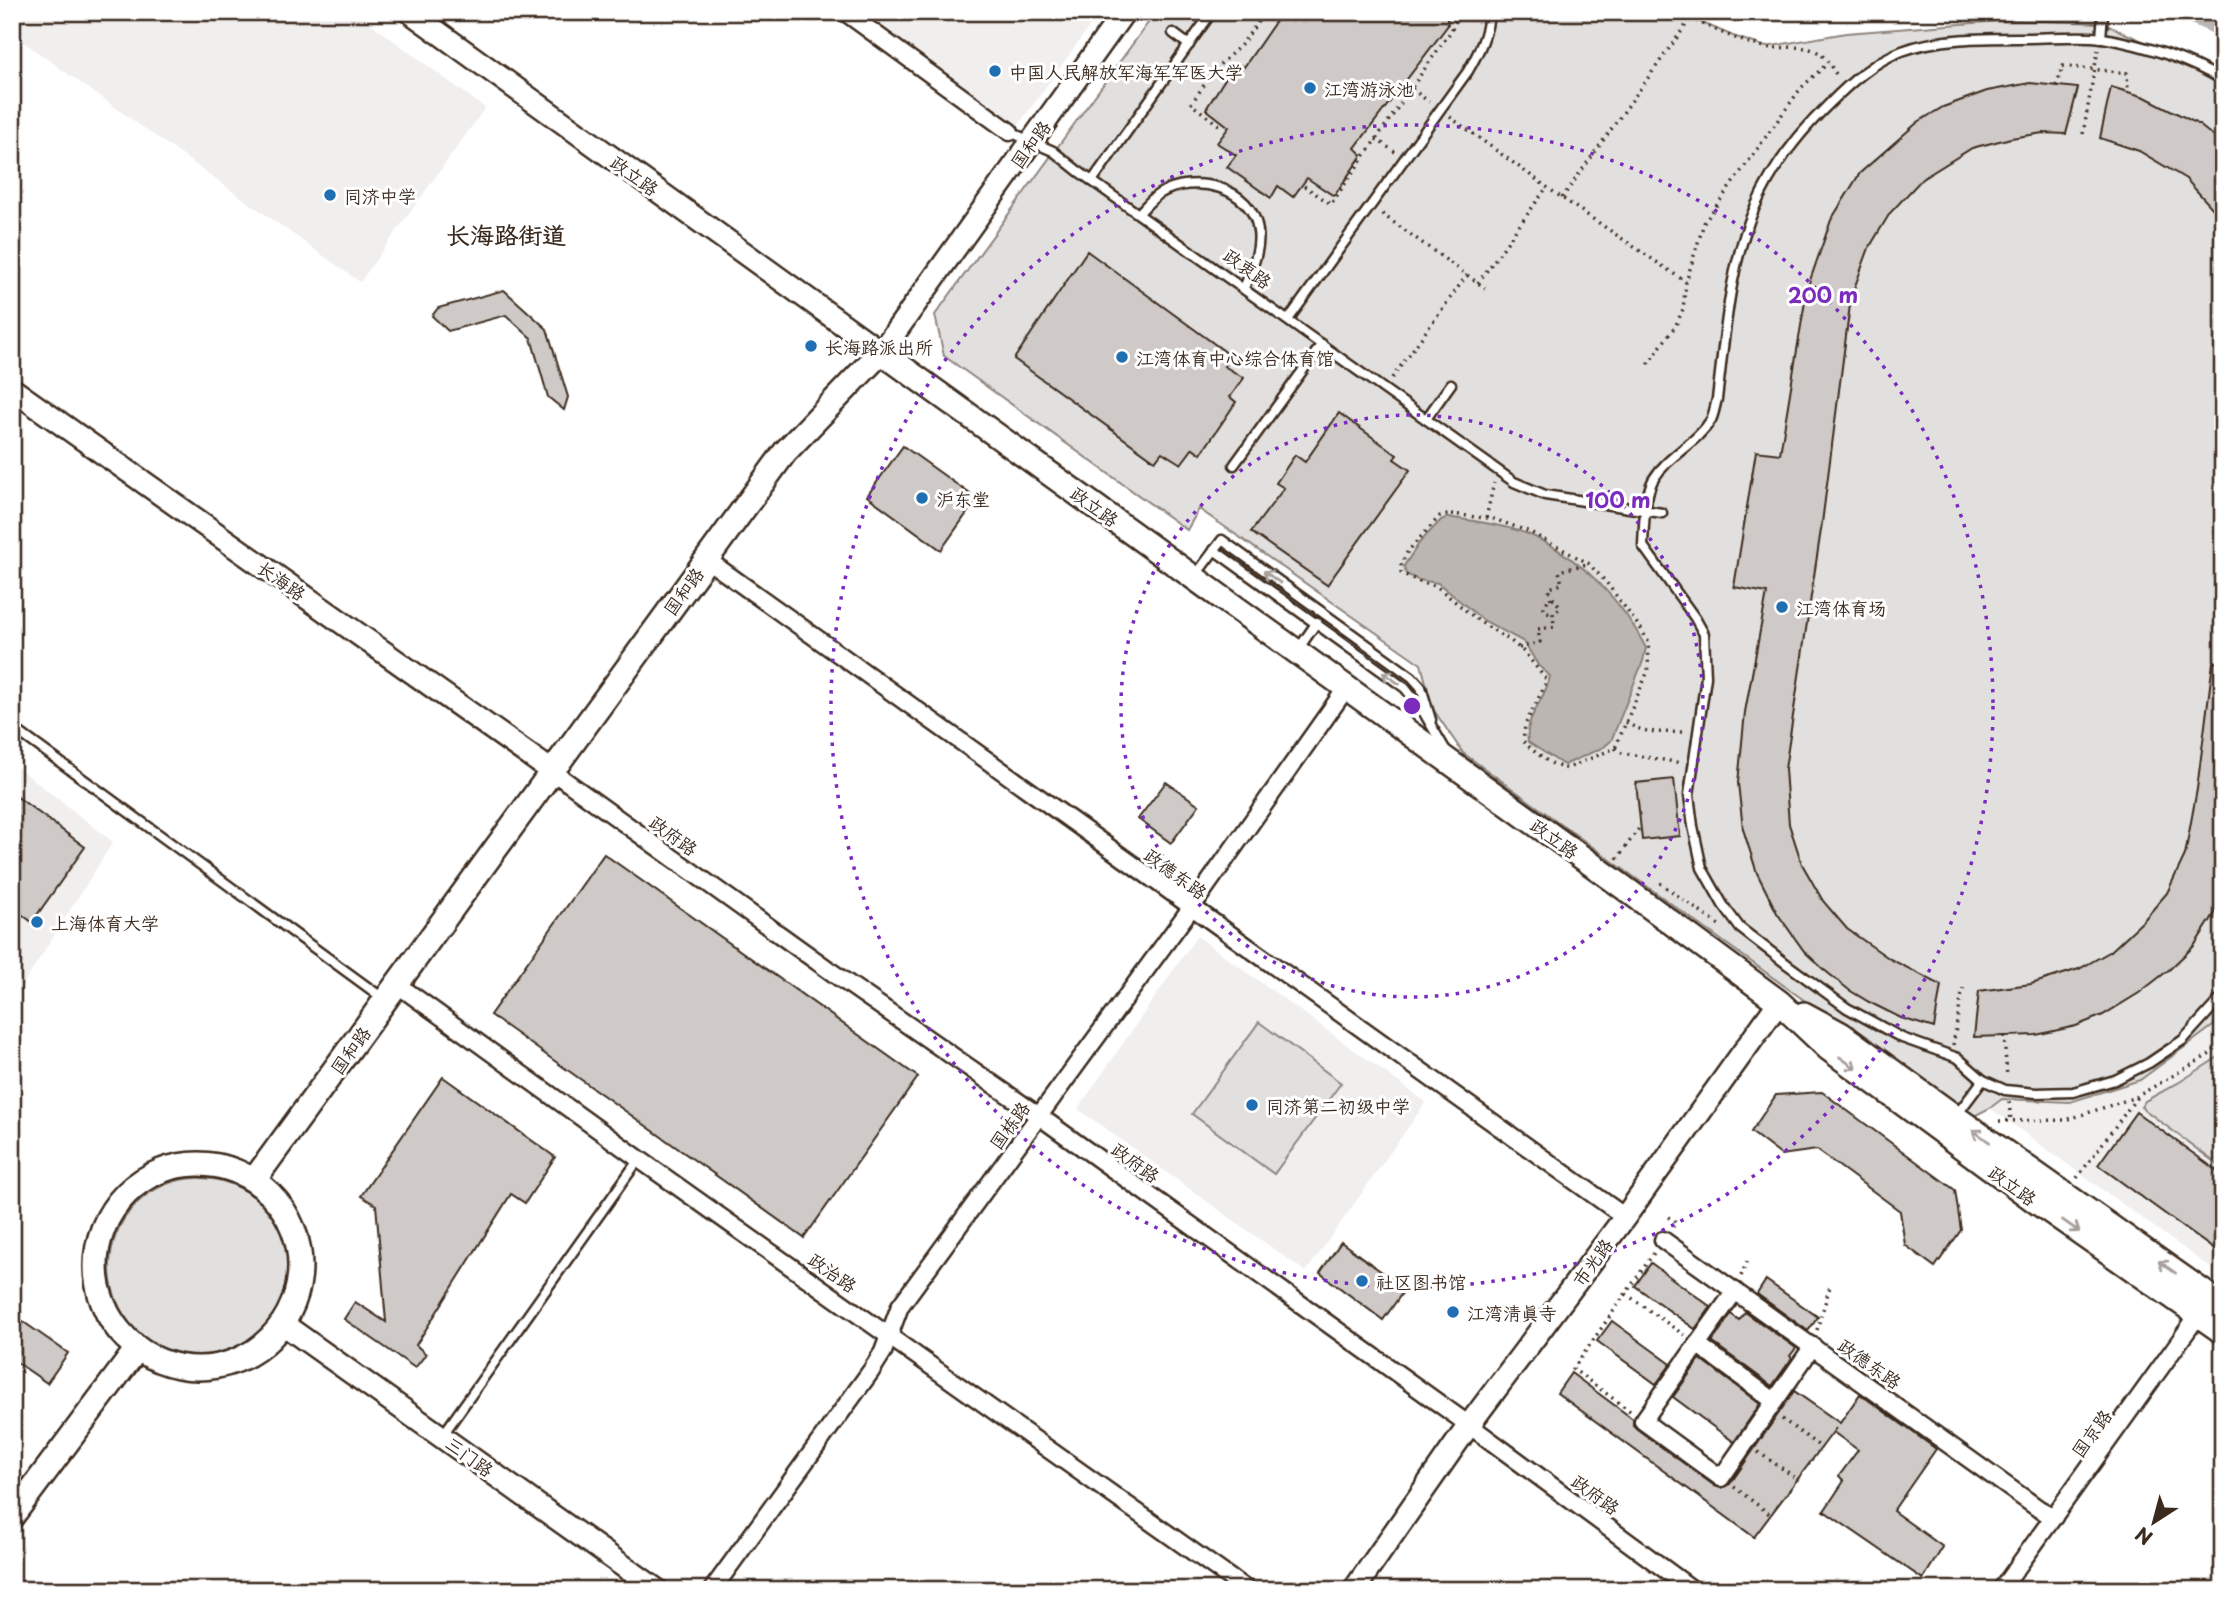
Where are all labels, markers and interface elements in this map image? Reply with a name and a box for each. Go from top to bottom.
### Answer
place label: 中国人民解放军海军军医大学 [1009,58,1243,85]
marker: 中国人民解放军海军军医大学 [987,63,1003,79]
place label: 江湾游泳池 [1324,75,1414,102]
marker: 江湾游泳池 [1302,80,1318,96]
street label: 国和路 [1003,114,1057,174]
street label: 政立路 [605,148,665,202]
place label: 同济中学 [344,182,416,209]
marker: 同济中学 [322,187,338,203]
district label: 长海路街道 [446,216,566,252]
street label: 政衷路 [1218,241,1278,295]
text: 200 m [1788,278,1858,310]
place label: 长海路派出所 [825,333,933,360]
marker: 长海路派出所 [803,338,819,354]
place label: 江湾体育中心综合体育馆 [1136,344,1334,371]
marker: 江湾体育中心综合体育馆 [1114,349,1130,365]
street label: 政立路 [1065,479,1125,533]
text: 100 m [1585,483,1651,515]
place label: 沪东堂 [936,485,990,512]
marker: 沪东堂 [914,490,930,506]
street label: 长海路 [252,553,312,607]
street label: 国和路 [656,561,710,621]
one-way arrow [1263,570,1282,584]
place label: 江湾体育场 [1796,594,1886,621]
marker: 江湾体育场 [1774,599,1790,615]
one-way arrow [1382,671,1401,685]
centre of rings [1400,694,1424,718]
street label: 政府路 [644,808,704,862]
street label: 政立路 [1525,811,1585,865]
street label: 政德东路 [1139,841,1213,905]
place label: 上海体育大学 [51,909,159,936]
marker: 上海体育大学 [29,914,45,930]
street label: 国和路 [323,1020,377,1080]
one-way arrow [1838,1056,1857,1070]
place label: 同济第二初级中学 [1266,1092,1410,1119]
street label: 国栋路 [982,1095,1036,1155]
marker: 同济第二初级中学 [1244,1097,1260,1113]
one-way arrow [1972,1129,1991,1143]
street label: 政府路 [1106,1135,1166,1189]
street label: 政立路 [1983,1158,2043,1212]
one-way arrow [2061,1219,2080,1233]
street label: 市光路 [1565,1232,1619,1292]
street label: 政治路 [803,1245,863,1299]
one-way arrow [2158,1260,2177,1274]
place label: 社区图书馆 [1376,1268,1466,1295]
marker: 社区图书馆 [1354,1273,1370,1289]
place label: 江湾清真寺 [1467,1299,1557,1326]
marker: 江湾清真寺 [1445,1304,1461,1320]
street label: 政德东路 [1833,1331,1907,1395]
street label: 国京路 [2064,1403,2118,1463]
street label: 三门路 [440,1429,500,1483]
street label: 政府路 [1566,1467,1626,1521]
north arrow [2120,1486,2190,1556]
text: N [2129,1521,2158,1552]

